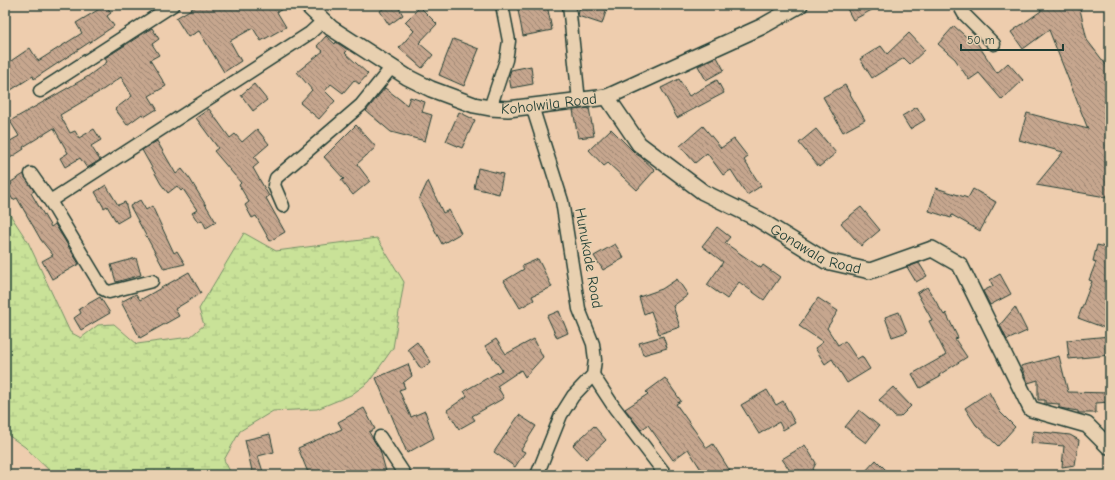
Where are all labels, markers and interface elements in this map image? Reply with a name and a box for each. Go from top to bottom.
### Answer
scale bar [961,26,1063,52]
text: 50 m [967,33,995,47]
street label: Koholwila Road [501,89,598,118]
street label: Hunukade Road [571,206,607,310]
street label: Gonawala Road [767,220,863,278]

